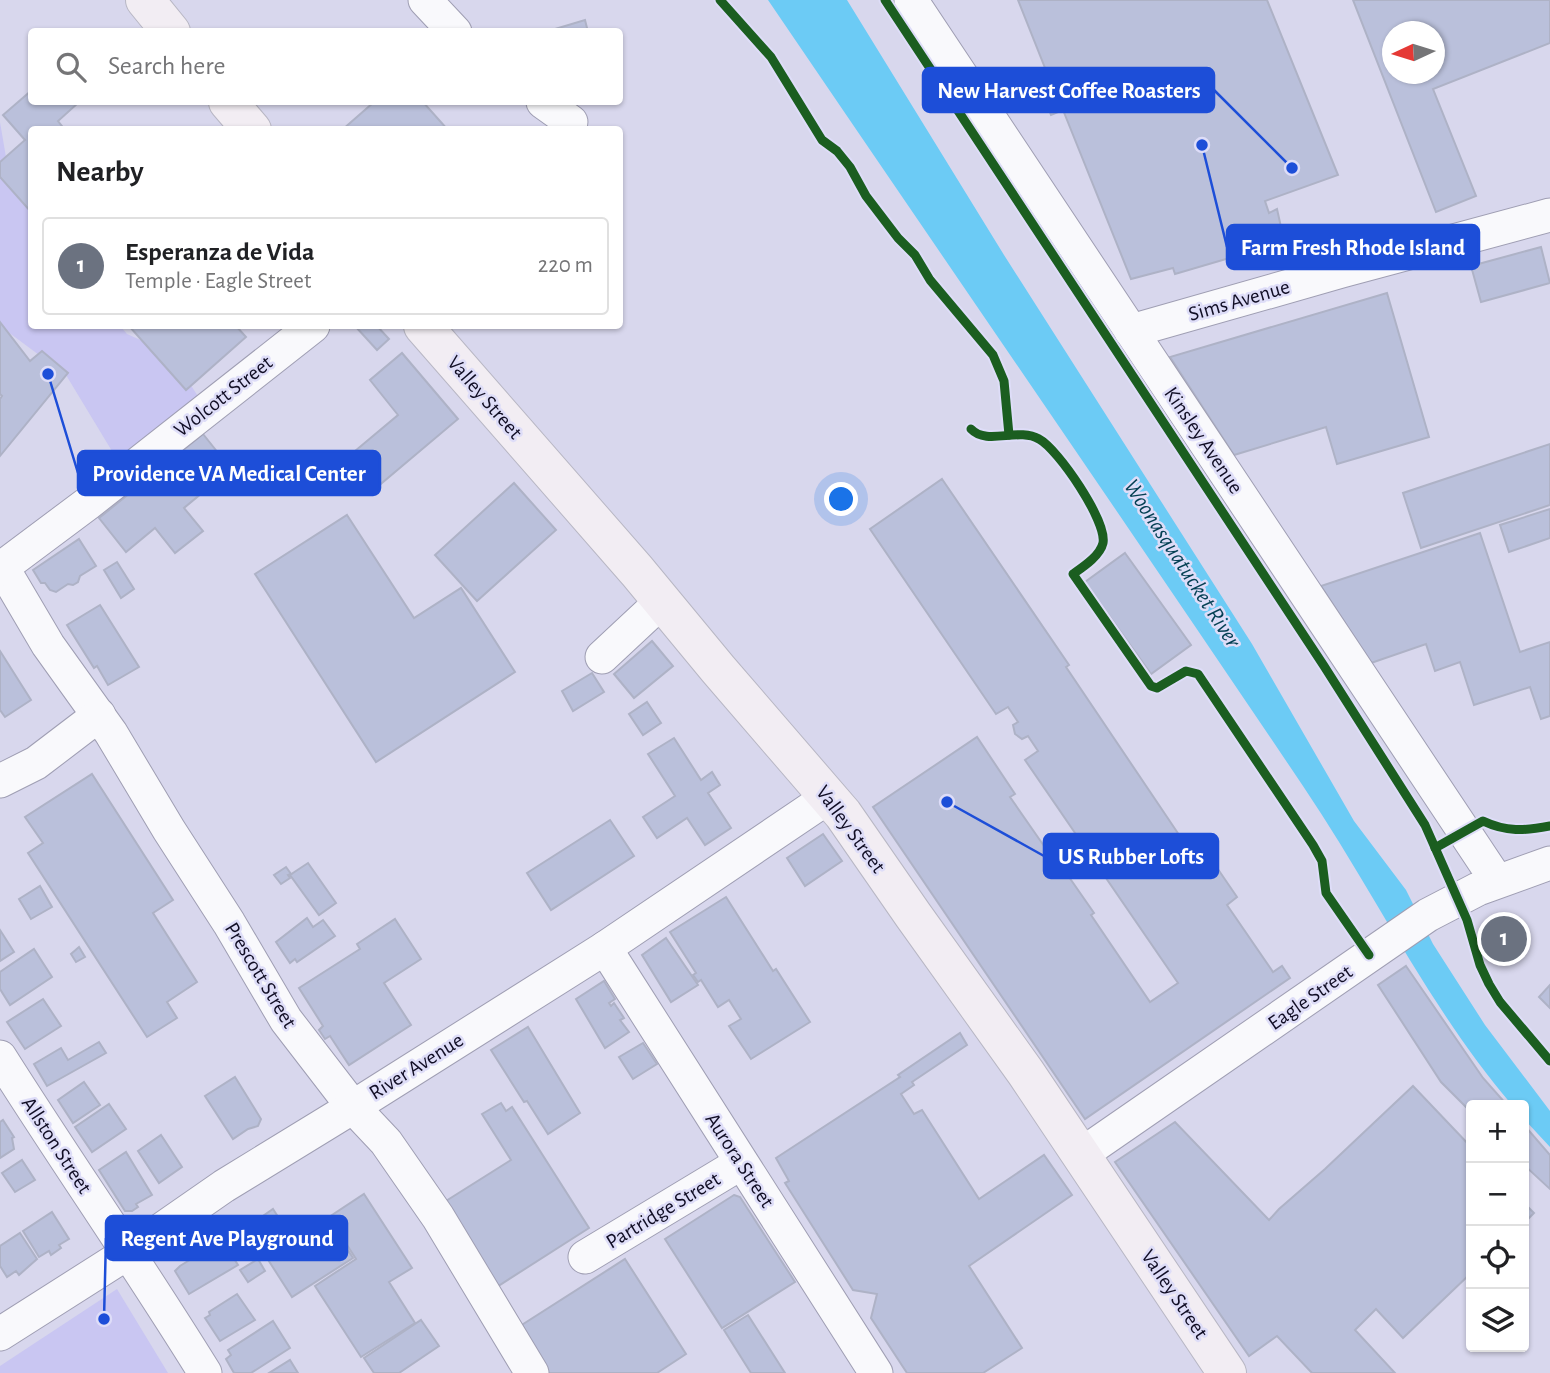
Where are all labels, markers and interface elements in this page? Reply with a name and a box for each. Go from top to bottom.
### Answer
north arrow [1382,21,1445,84]
search box [28,28,623,105]
icon: search [52,48,90,86]
text: Search here [108,53,226,79]
callout: New Harvest Coffee Roasters [923,68,1214,112]
text: New Harvest Coffee Roasters [937,80,1201,103]
text: Nearby [56,157,144,187]
callout: Farm Fresh Rhode Island [1227,225,1479,269]
text: Farm Fresh Rhode Island [1241,237,1465,260]
text: Esperanza de Vida [125,239,314,265]
text: 1 [77,254,85,277]
text: 220 m [538,254,593,277]
text: Temple · Eagle Street [125,270,311,293]
street label: Sims Avenue [1186,276,1292,325]
street label: Wolcott Street [170,352,277,441]
street label: Valley Street [443,352,526,443]
street label: Kinsley Avenue [1160,383,1247,497]
callout: Providence VA Medical Center [78,451,380,495]
text: Providence VA Medical Center [92,463,366,486]
water label: Woonasquatucket River [1119,476,1245,652]
your location [824,482,858,516]
street label: Valley Street [812,782,889,877]
callout: US Rubber Lofts [1044,834,1218,878]
text: US Rubber Lofts [1058,846,1204,869]
pin: 1 [1481,913,1527,965]
street label: Prescott Street [221,919,301,1032]
street label: Eagle Street [1264,961,1356,1034]
street label: River Avenue [366,1029,467,1104]
street label: Allston Street [18,1093,96,1198]
map controls [1466,1100,1529,1352]
button: + [1466,1100,1529,1163]
street label: Aurora Street [701,1109,778,1212]
button: − [1466,1163,1529,1226]
street label: Partridge Street [603,1168,724,1253]
callout: Regent Ave Playground [106,1216,347,1260]
button: locate [1466,1226,1529,1289]
text: Regent Ave Playground [120,1228,334,1251]
street label: Valley Street [1137,1246,1212,1343]
button: layers [1466,1289,1529,1352]

